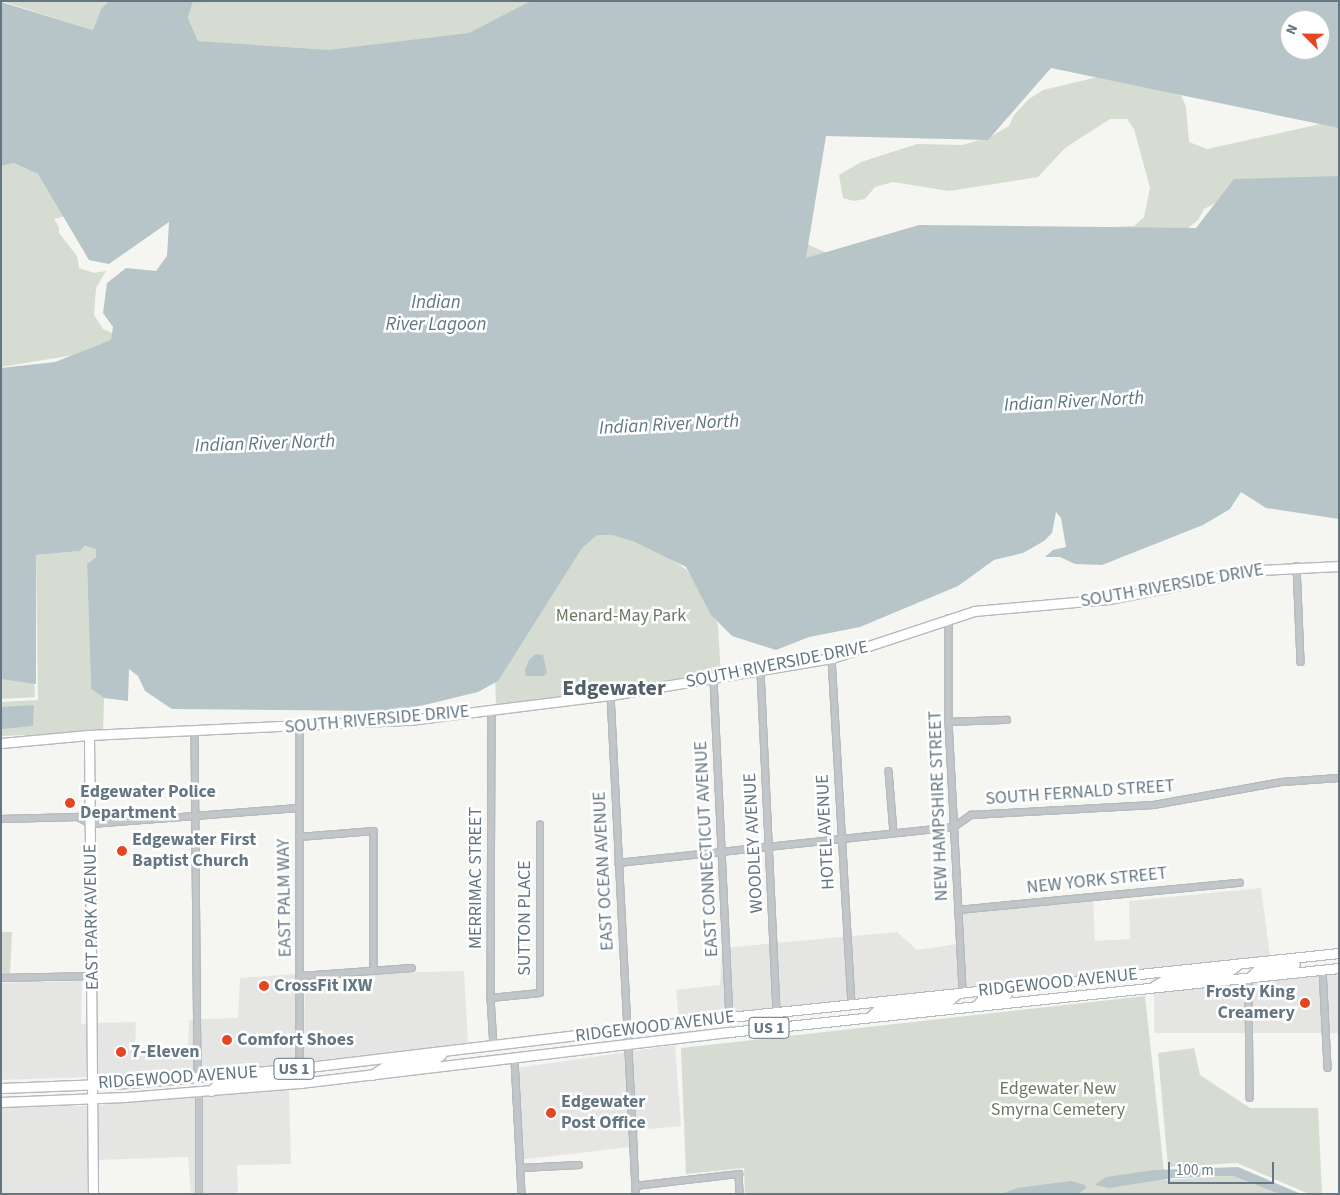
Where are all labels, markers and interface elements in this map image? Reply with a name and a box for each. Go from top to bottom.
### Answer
north arrow [1280,10,1330,60]
text: N [1281,21,1303,38]
water label: Indian River Lagoon [385,292,487,336]
water label: Indian River North [1003,387,1145,417]
water label: Indian River North [598,410,740,440]
water label: Indian River North [194,430,336,458]
street label: SOUTH RIVERSIDE DRIVE [1079,559,1265,613]
park label: Menard-May Park [556,605,686,627]
street label: SOUTH RIVERSIDE DRIVE [684,637,870,693]
district label: Edgewater [562,676,666,702]
street label: SOUTH RIVERSIDE DRIVE [284,701,470,739]
street label: NEW HAMPSHIRE STREET [925,710,953,902]
street label: EAST CONNECTICUT AVENUE [691,740,723,958]
street label: WOODLEY AVENUE [740,772,768,914]
street label: HOTEL AVENUE [812,774,840,890]
street label: SOUTH FERNALD STREET [985,776,1175,810]
place label: Edgewater Police Department [80,782,216,824]
street label: EAST OCEAN AVENUE [589,791,619,951]
marker: Edgewater Police Department [64,797,76,809]
street label: MERRIMAC STREET [465,807,487,949]
place label: Edgewater First Baptist Church [132,830,256,872]
street label: EAST PALM WAY [273,839,297,957]
street label: EAST PARK AVENUE [80,844,104,990]
marker: Edgewater First Baptist Church [116,845,128,857]
street label: SUTTON PLACE [514,860,536,976]
street label: NEW YORK STREET [1026,863,1168,899]
street label: RIDGEWOOD AVENUE [977,964,1139,1002]
place label: CrossFit IXW [274,975,372,997]
marker: CrossFit IXW [258,980,270,992]
place label: Frosty King Creamery [1206,982,1295,1024]
marker: Frosty King Creamery [1299,997,1311,1009]
street label: RIDGEWOOD AVENUE [574,1007,736,1047]
road number: US 1 [748,1014,790,1042]
place label: Comfort Shoes [237,1029,354,1051]
marker: Comfort Shoes [221,1034,233,1046]
place label: 7-Eleven [131,1041,200,1063]
marker: 7-Eleven [115,1046,127,1058]
road number: US 1 [273,1056,315,1082]
street label: RIDGEWOOD AVENUE [97,1062,259,1094]
park label: Edgewater New Smyrna Cemetery [991,1079,1125,1122]
place label: Edgewater Post Office [561,1092,646,1134]
marker: Edgewater Post Office [545,1107,557,1119]
scale bar [1170,1152,1276,1184]
text: 100 m [1176,1160,1214,1181]

